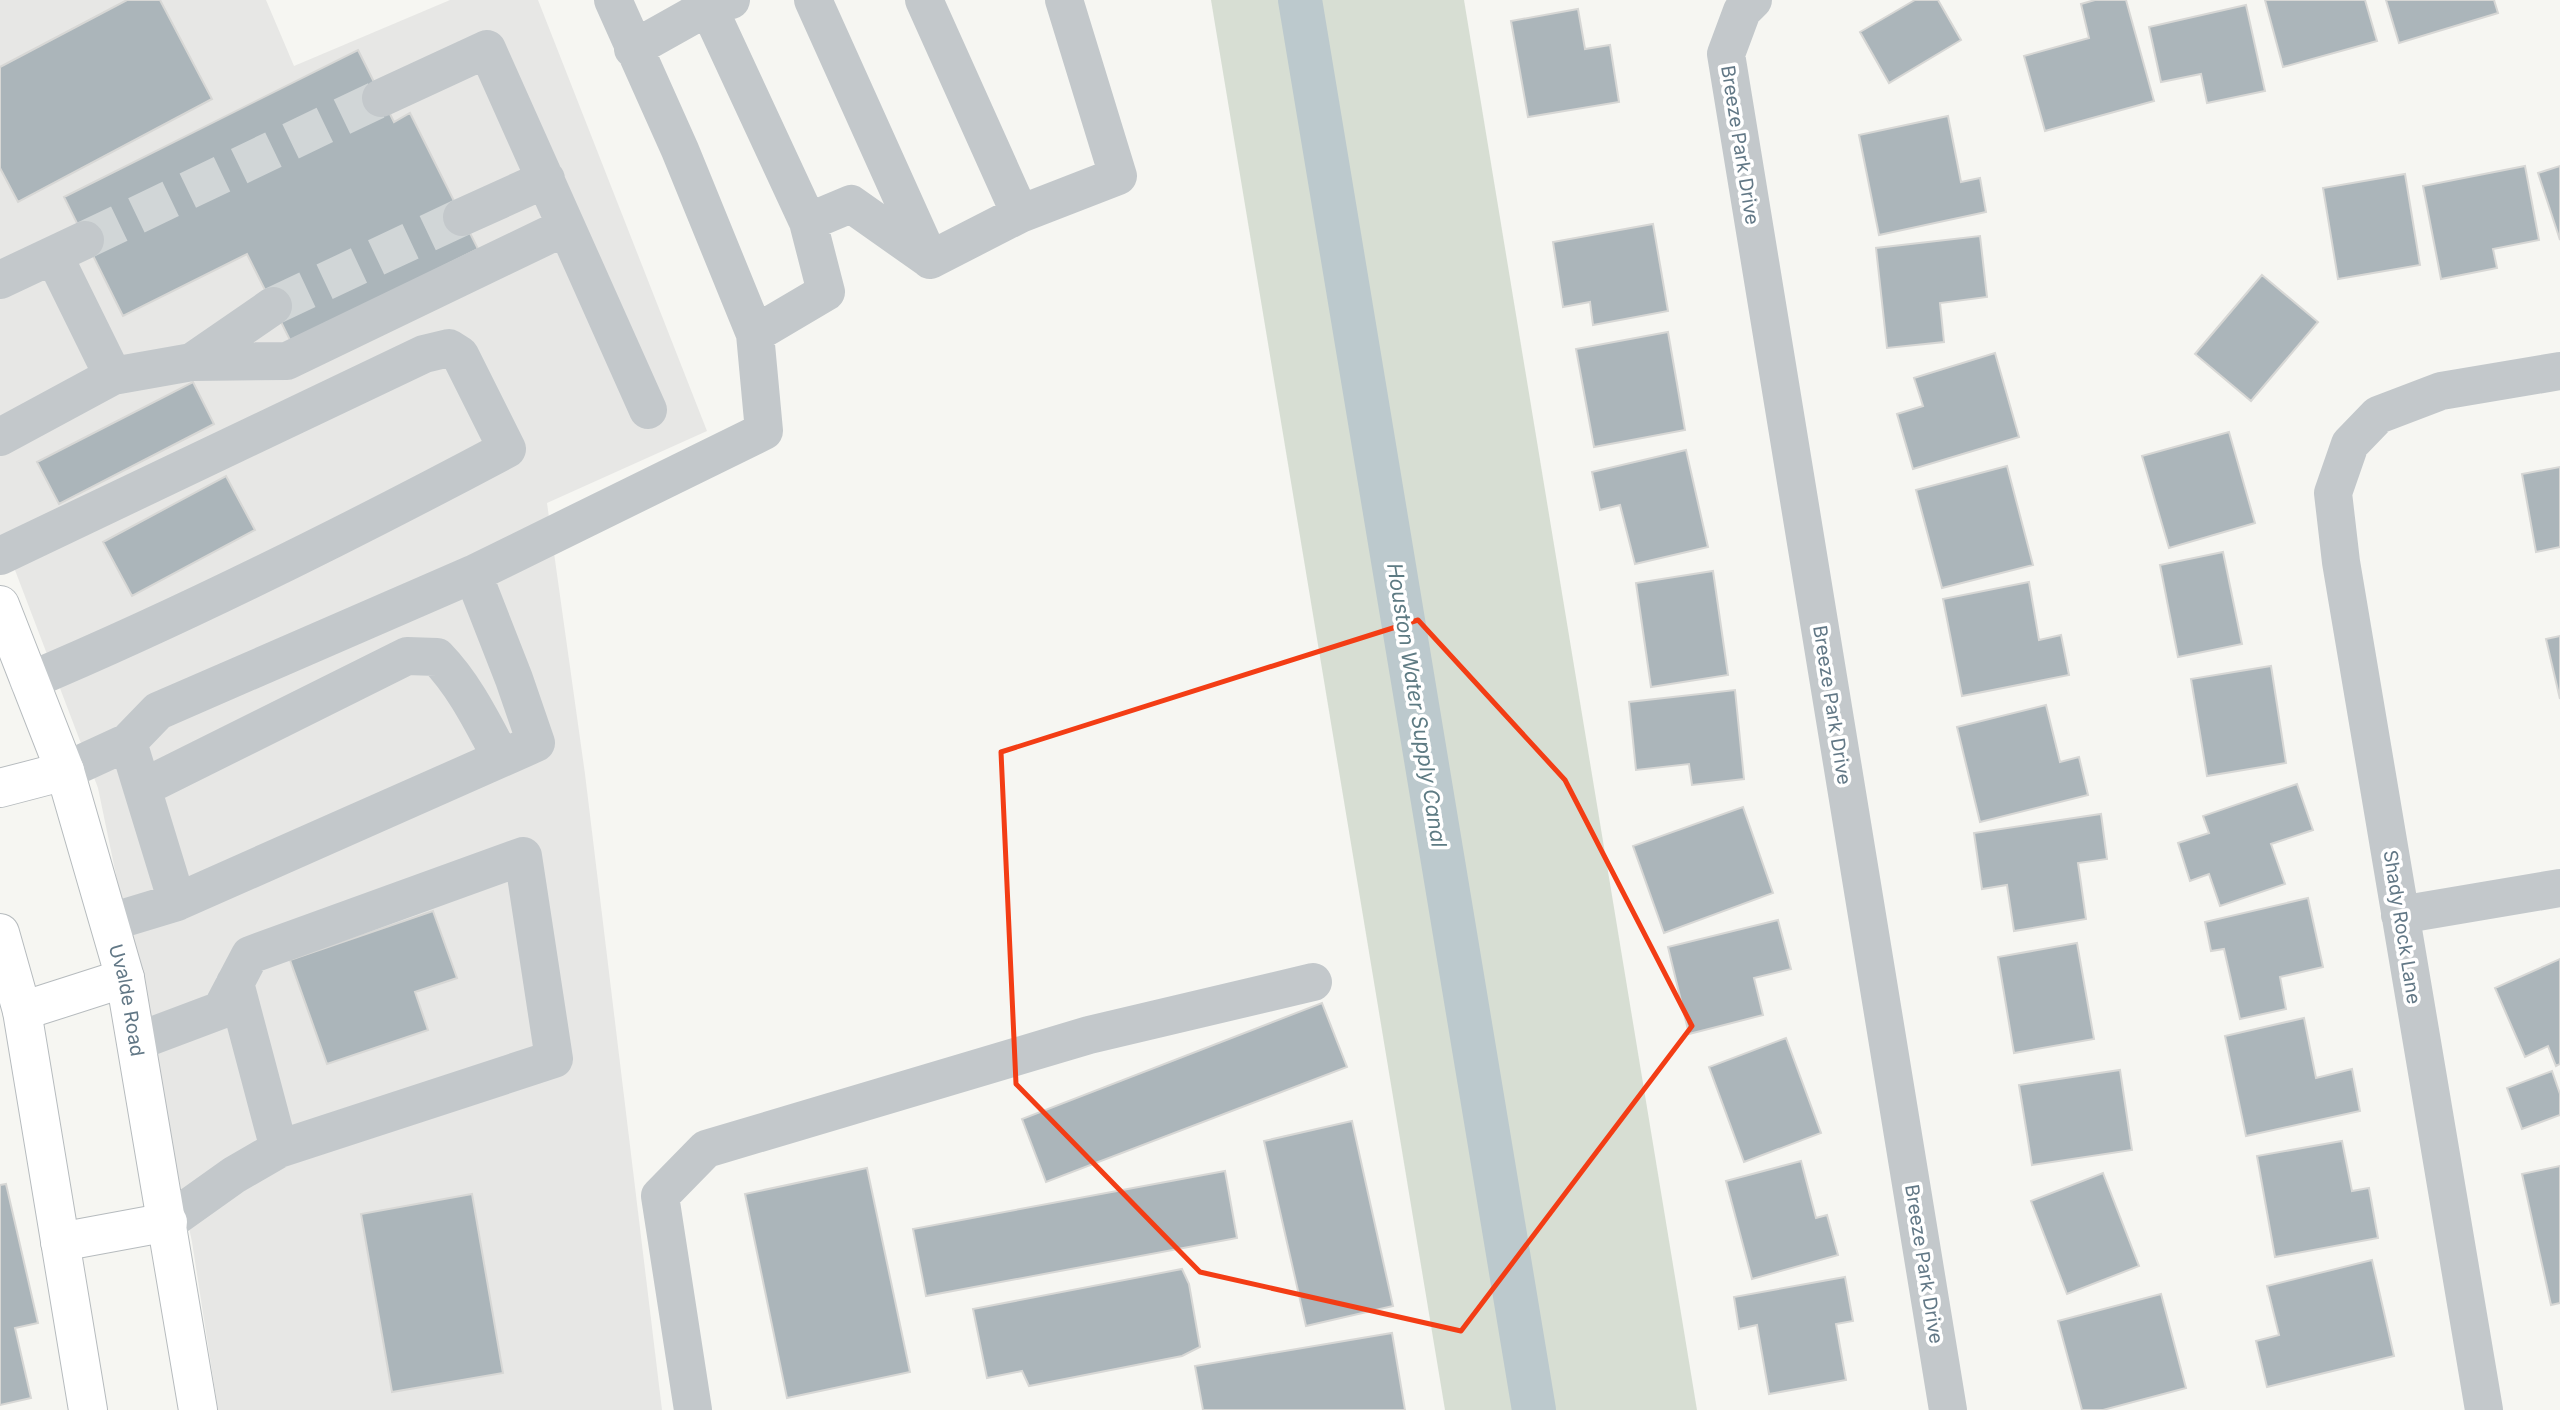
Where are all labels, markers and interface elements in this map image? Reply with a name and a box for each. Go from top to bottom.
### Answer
street label: Breeze Park Drive [1716,64,1764,226]
water label: Houston Water Supply Canal [1382,561,1452,850]
street label: Breeze Park Drive [1808,624,1856,786]
street label: Shady Rock Lane [2378,848,2426,1006]
street label: Uvalde Road [104,941,150,1058]
street label: Breeze Park Drive [1900,1183,1948,1345]

